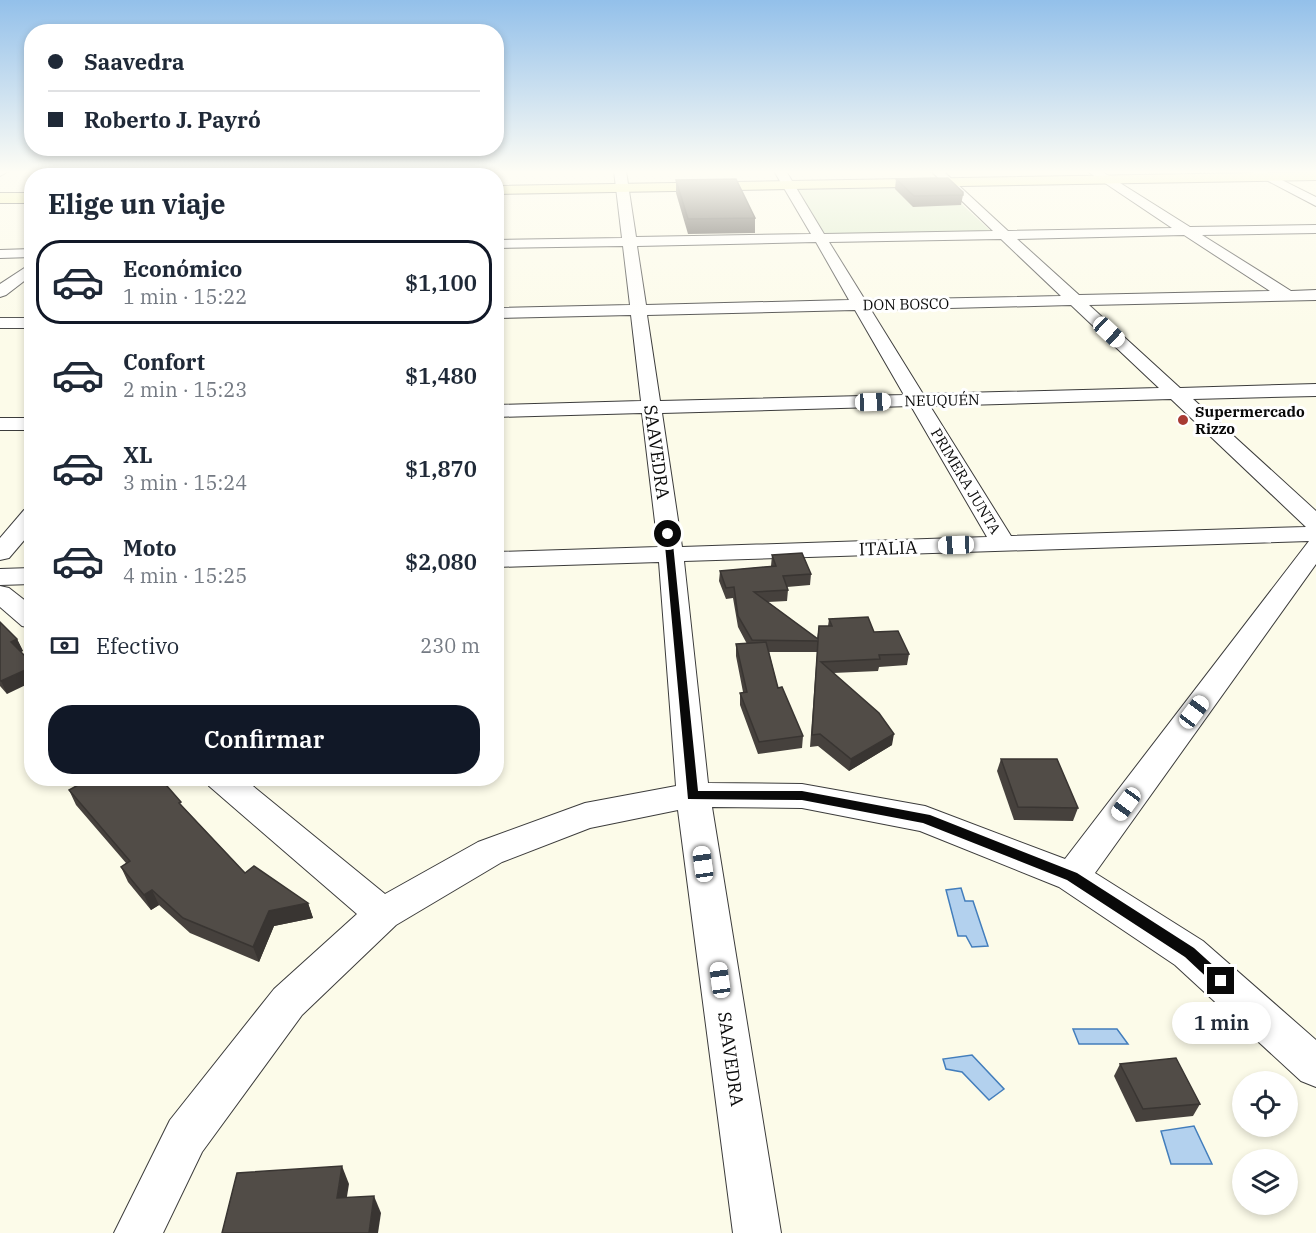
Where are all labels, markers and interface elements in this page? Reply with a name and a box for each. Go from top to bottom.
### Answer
text: Saavedra [84,47,185,76]
text: Roberto J. Payró [84,105,261,134]
text: Elige un viaje [48,186,226,221]
text: Económico [123,254,242,283]
icon: car [51,255,105,309]
text: $1,100 [405,268,477,297]
text: 1 min · 15:22 [123,283,247,310]
street label: DON BOSCO [863,294,949,314]
car [1090,313,1128,351]
text: Confort [123,347,205,376]
icon: car [51,348,105,402]
text: $1,480 [405,361,477,390]
text: 2 min · 15:23 [123,376,247,403]
street label: NEUQUÉN [904,390,980,410]
car [855,392,891,412]
place label: Supermercado Rizzo [1195,402,1305,438]
street label: SAAVEDRA [639,403,675,501]
marker: Supermercado Rizzo [1176,413,1190,427]
street label: PRIMERA JUNTA [927,425,1005,538]
text: XL [123,440,153,469]
icon: car [51,441,105,495]
text: $1,870 [405,454,477,483]
text: 3 min · 15:24 [123,469,247,496]
route start [654,520,681,547]
text: Moto [123,533,177,562]
icon: car [51,534,105,588]
street label: ITALIA [858,535,918,561]
car [938,535,974,555]
text: $2,080 [405,547,477,576]
text: 4 min · 15:25 [123,562,247,589]
icon: cash [48,629,81,662]
text: Efectivo [96,631,179,660]
text: 230 m [420,632,480,659]
car [1176,692,1212,732]
button: Confirmar [48,705,480,774]
car [1108,784,1144,824]
car [692,845,714,883]
car [709,961,731,999]
route end [1207,967,1234,994]
callout: 1 min [1172,1002,1270,1044]
text: 1 min [1194,1009,1249,1036]
street label: SAAVEDRA [713,1010,749,1108]
map controls [1232,1071,1298,1215]
button: locate [1232,1071,1298,1137]
button: layers [1232,1149,1298,1215]

